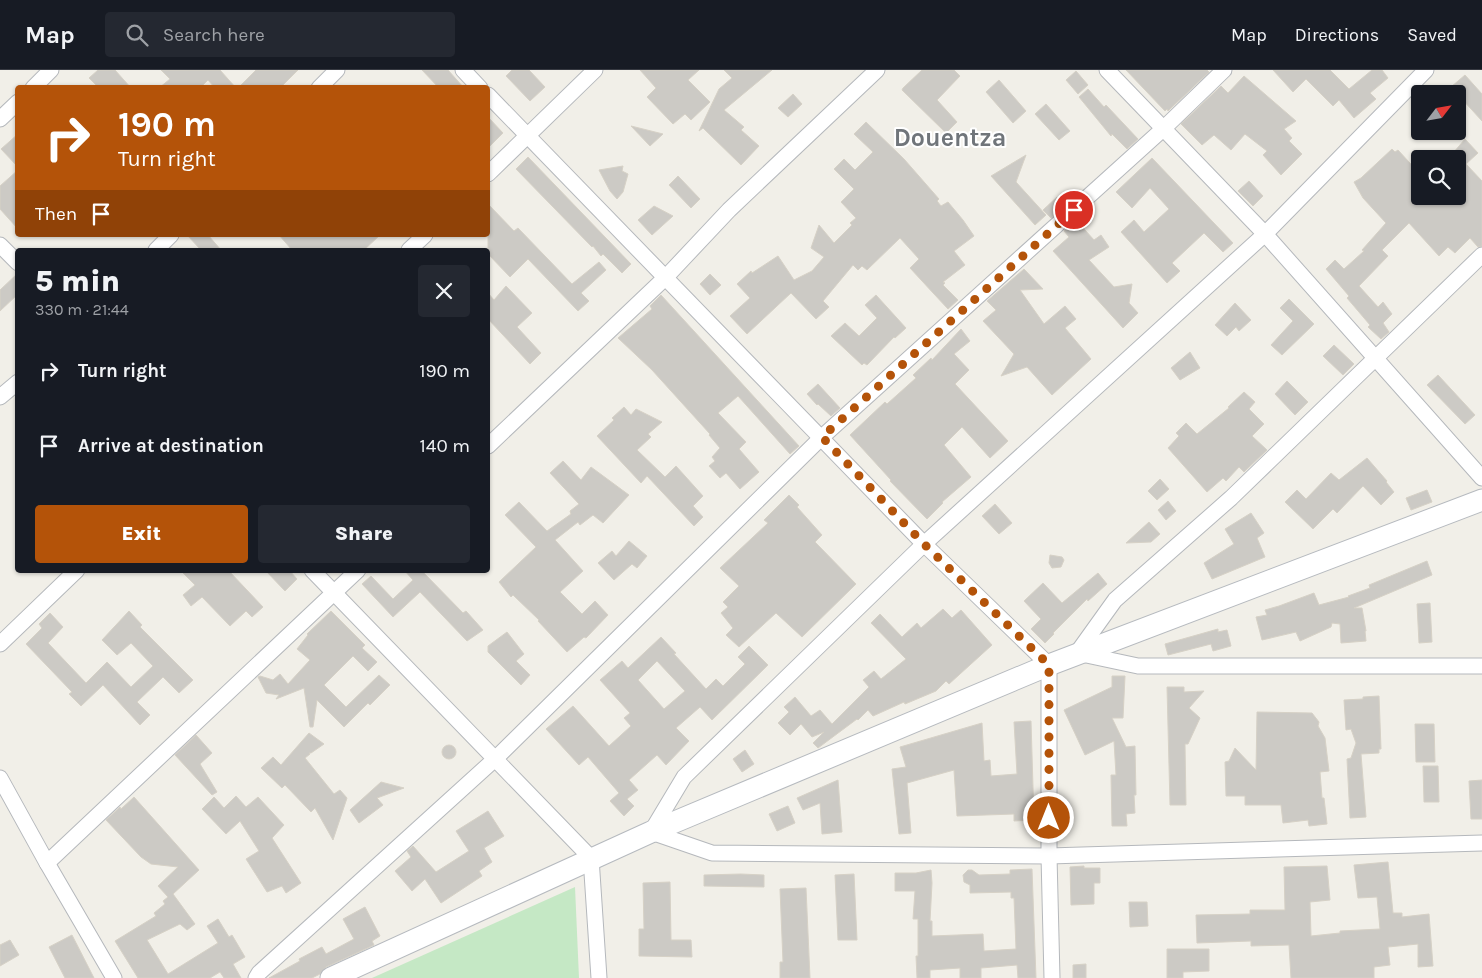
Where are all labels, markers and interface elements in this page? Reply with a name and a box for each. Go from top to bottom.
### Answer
search box [105,12,455,57]
text: Map [25,21,75,49]
icon: search [123,21,151,49]
text: Search here [163,24,265,46]
text: Map [1231,24,1267,46]
text: Directions [1295,24,1379,46]
text: Saved [1407,24,1457,46]
north arrow [1411,85,1466,140]
map controls [1411,85,1466,205]
text: 190 m [118,104,216,145]
icon: right [35,105,100,170]
district label: Douentza [894,123,1006,152]
text: Turn right [118,146,216,172]
button: search [1411,150,1466,205]
pin [1053,189,1095,231]
icon: arrive [1060,196,1088,224]
icon: arrive [87,200,115,228]
text: Then [35,203,77,225]
text: 5 min [35,263,120,299]
button: close [418,265,470,317]
text: 330 m · 21:44 [35,300,129,319]
icon: right [35,357,63,385]
text: Turn right [78,360,167,382]
text: 190 m [419,360,470,382]
icon: arrive [35,432,63,460]
text: Arrive at destination [78,435,264,457]
text: 140 m [420,435,470,457]
button: Exit [35,505,248,563]
button: Share [258,505,470,563]
position arrow [1022,791,1074,843]

